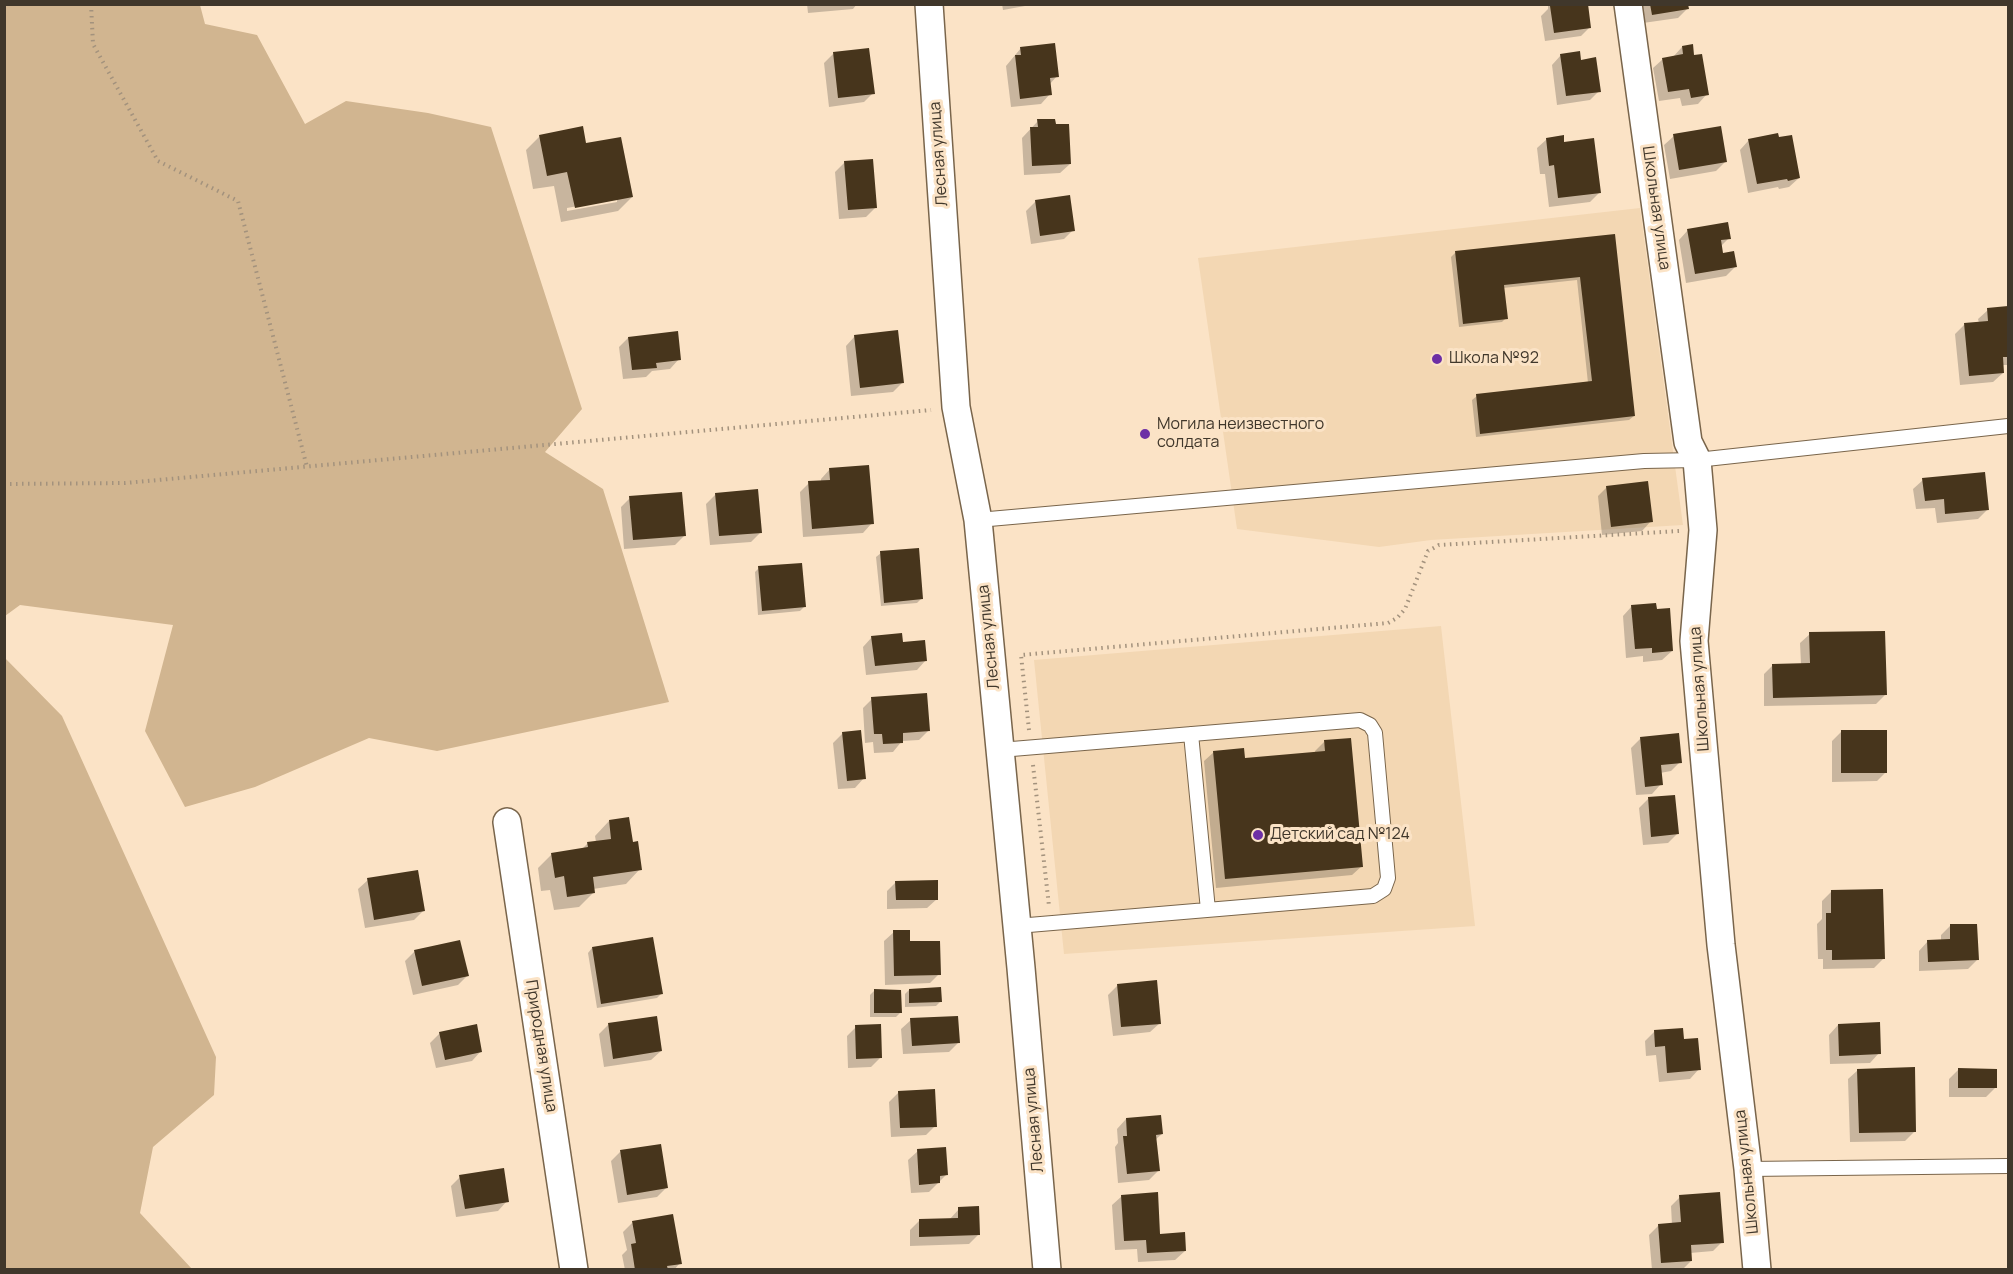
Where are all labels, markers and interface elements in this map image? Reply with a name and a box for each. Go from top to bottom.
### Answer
street label: Лесная улица [926,101,952,207]
street label: Школьная улица [1638,145,1674,271]
place label: Школа №92 [1449,349,1539,369]
marker: Школа №92 [1430,352,1444,366]
place label: Могила неизвестного солдата [1157,415,1324,453]
marker: Могила неизвестного солдата [1138,427,1152,441]
street label: Лесная улица [974,584,1004,690]
street label: Школьная улица [1686,626,1714,752]
place label: Детский сад №124 [1270,825,1410,845]
marker: Детский сад №124 [1251,828,1265,842]
street label: Природная улица [521,978,561,1114]
street label: Лесная улица [1020,1067,1048,1173]
street label: Школьная улица [1731,1109,1763,1235]

